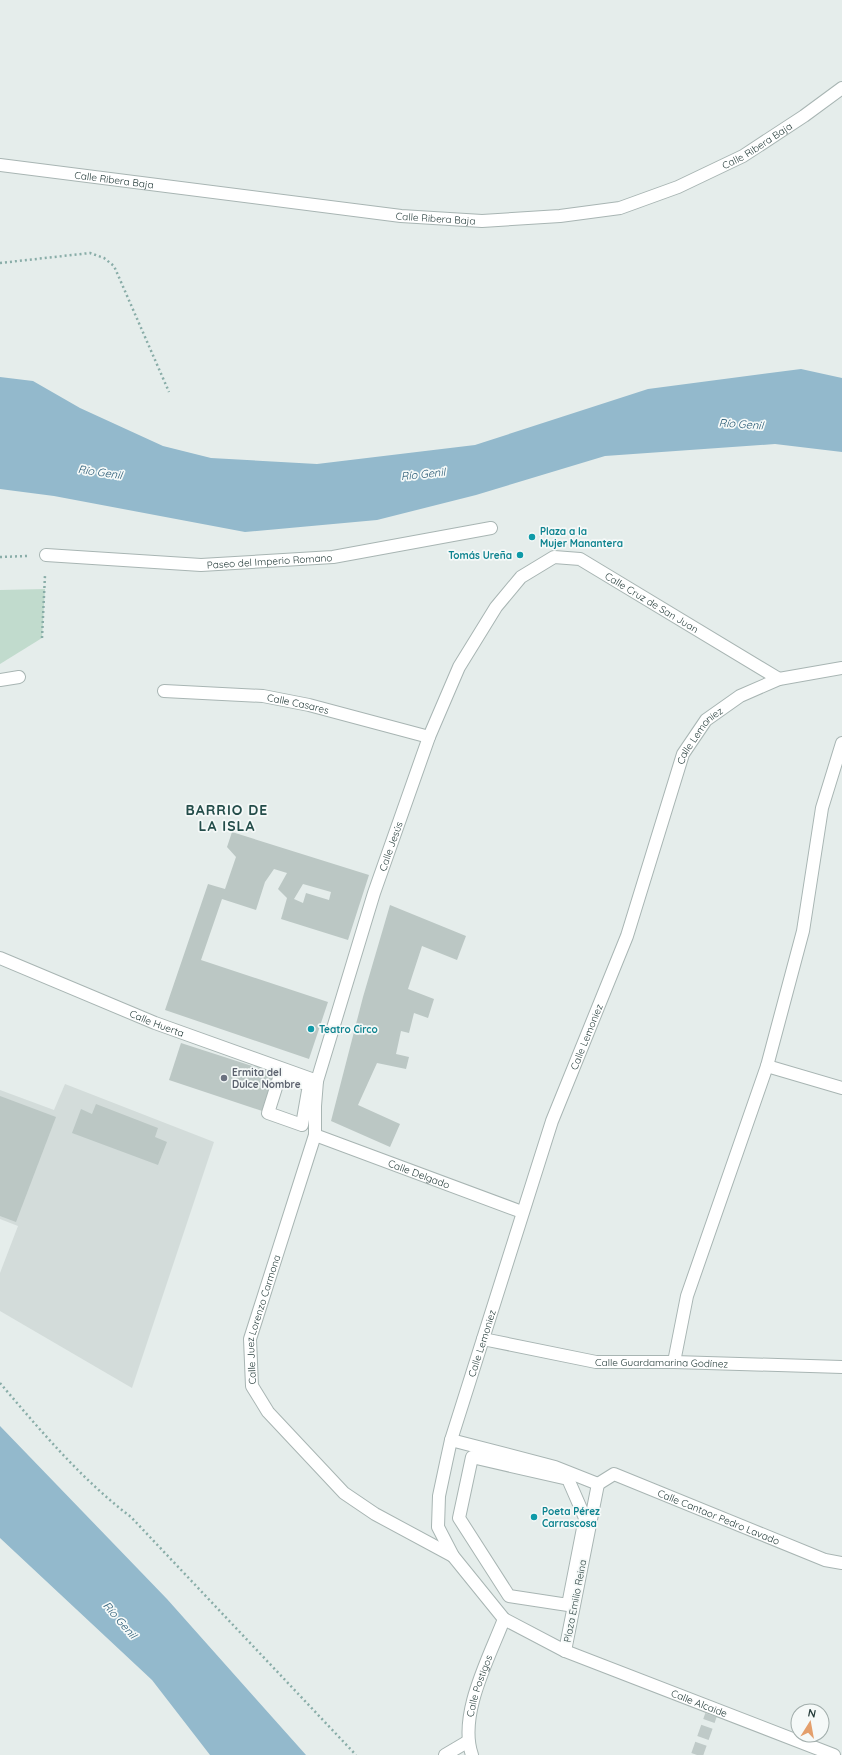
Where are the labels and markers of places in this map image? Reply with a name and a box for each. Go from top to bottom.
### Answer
place label: Plaza a la Mujer Manantera [540,525,623,550]
marker: Plaza a la Mujer Manantera [527,532,537,542]
place label: Tomás Ureña [448,549,512,562]
marker: Tomás Ureña [515,550,525,560]
place label: Teatro Circo [319,1023,378,1036]
marker: Teatro Circo [306,1024,316,1034]
place label: Ermita del Dulce Nombre [232,1066,301,1091]
marker: Ermita del Dulce Nombre [219,1073,229,1083]
place label: Poeta Pérez Carrascosa [542,1505,600,1530]
marker: Poeta Pérez Carrascosa [529,1512,539,1522]

